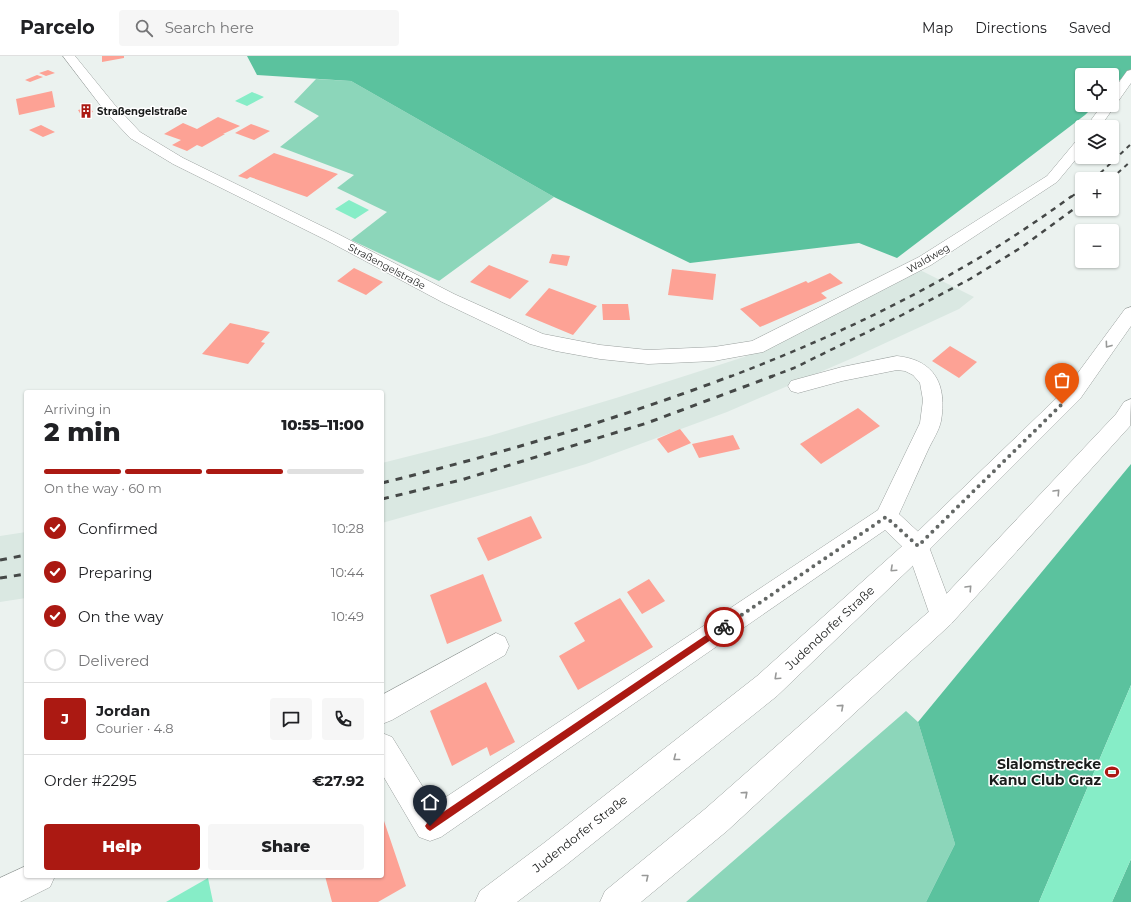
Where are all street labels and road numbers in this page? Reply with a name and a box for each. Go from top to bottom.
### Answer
street label: Straßengelstraße [346,241,428,292]
street label: Waldweg [904,241,952,276]
street label: Judendorfer Straße [781,583,877,673]
street label: Judendorfer Straße [529,792,630,876]

